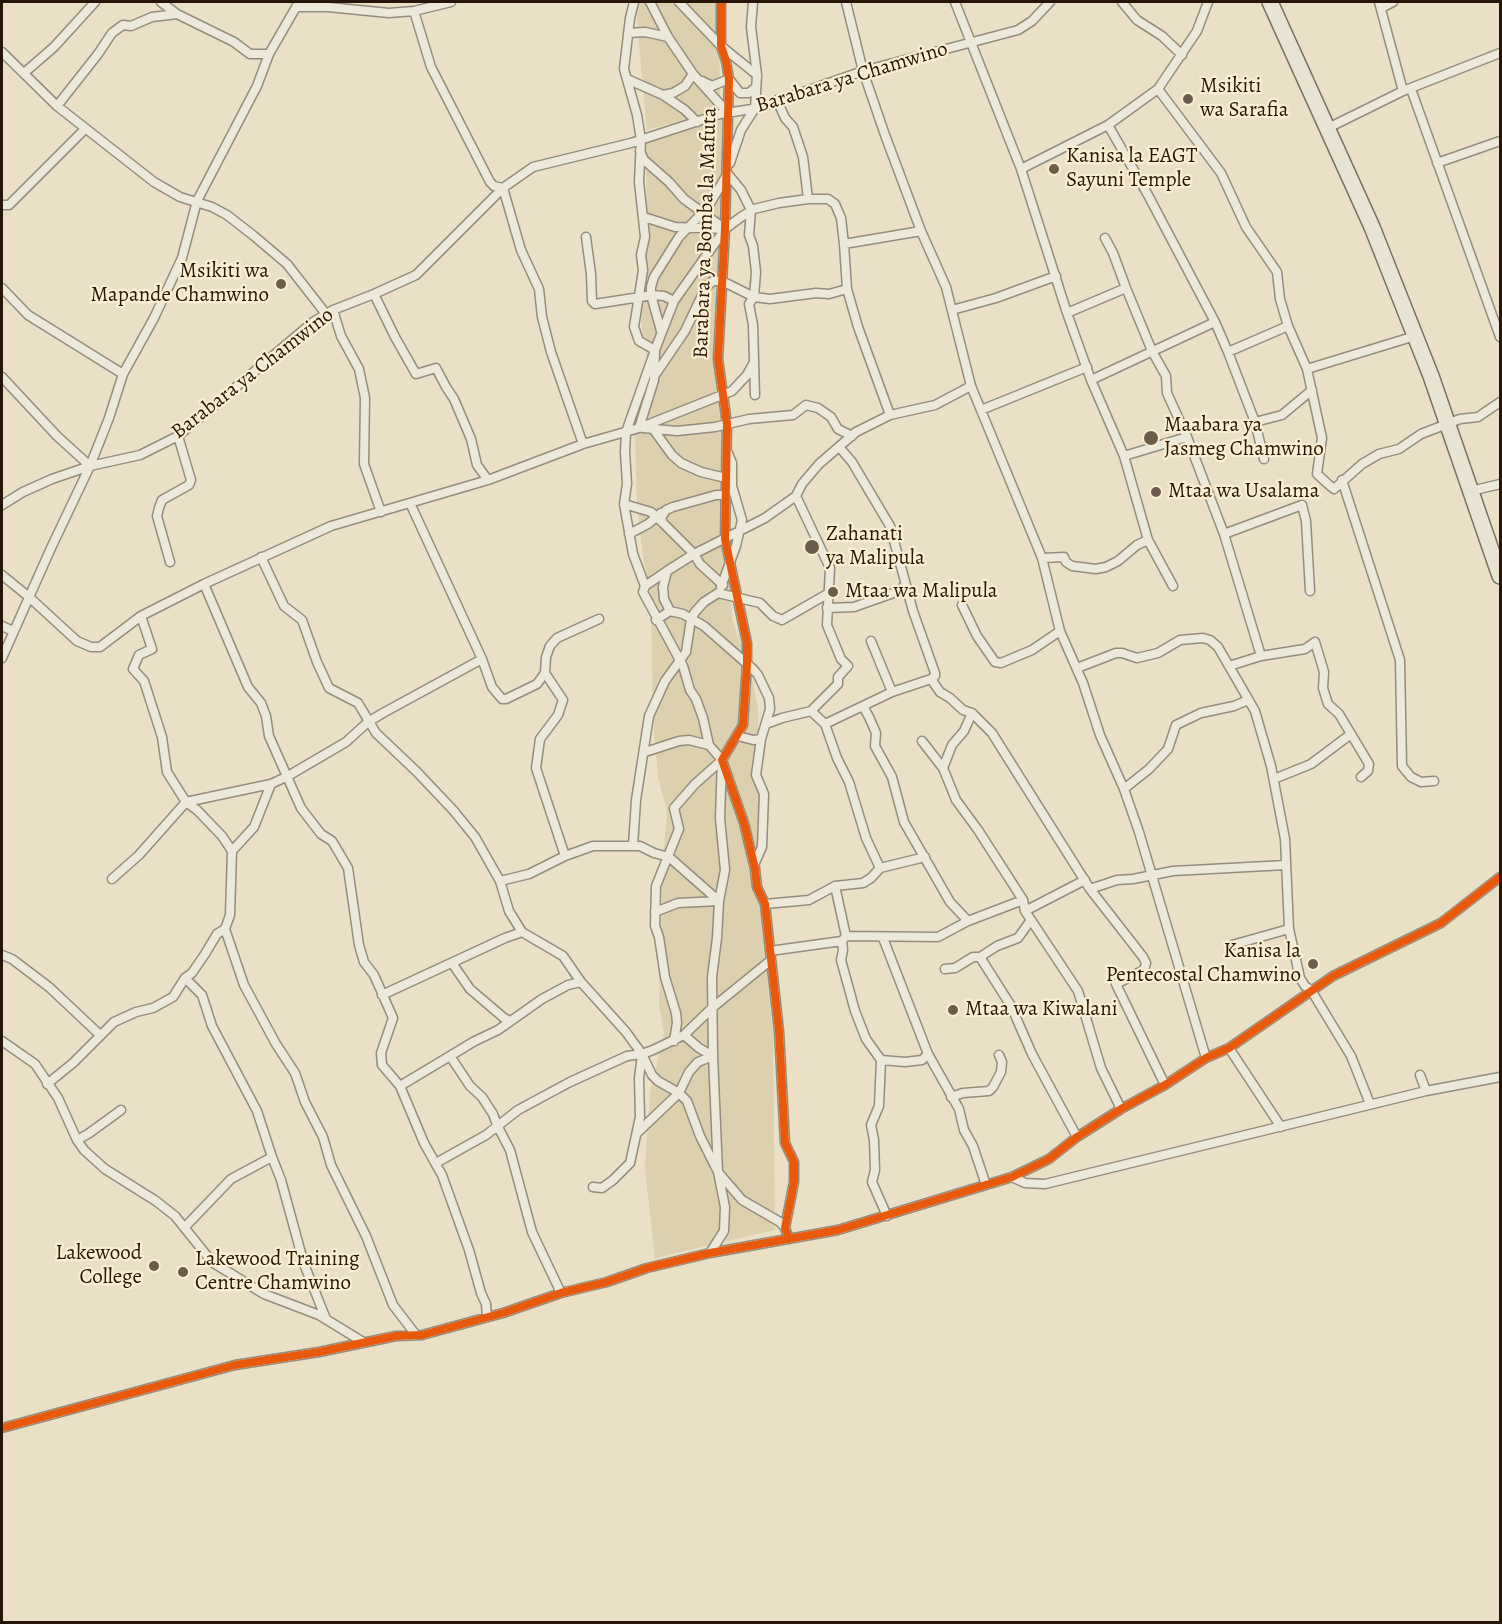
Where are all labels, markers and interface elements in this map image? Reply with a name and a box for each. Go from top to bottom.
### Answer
street label: Barabara ya Chamwino [753,37,951,119]
place label: Msikiti wa Sarafia [1200,74,1289,124]
marker: Msikiti wa Sarafia [1181,92,1195,106]
street label: Barabara ya Bomba la Mafuta [689,107,723,359]
place label: Kanisa la EAGT Sayuni Temple [1066,144,1198,194]
marker: Kanisa la EAGT Sayuni Temple [1047,162,1061,176]
place label: Msikiti wa Mapande Chamwino [91,259,269,309]
marker: Msikiti wa Mapande Chamwino [274,277,288,291]
street label: Barabara ya Chamwino [167,303,339,445]
place label: Maabara ya Jasmeg Chamwino [1164,413,1324,463]
marker: Maabara ya Jasmeg Chamwino [1142,429,1160,447]
place label: Mtaa wa Usalama [1168,479,1320,505]
marker: Mtaa wa Usalama [1149,485,1163,499]
place label: Zahanati ya Malipula [826,522,925,572]
marker: Zahanati ya Malipula [803,538,821,556]
place label: Mtaa wa Malipula [845,579,998,605]
marker: Mtaa wa Malipula [826,585,840,599]
place label: Kanisa la Pentecostal Chamwino [1106,939,1301,989]
marker: Kanisa la Pentecostal Chamwino [1306,957,1320,971]
place label: Mtaa wa Kiwalani [965,997,1118,1023]
marker: Mtaa wa Kiwalani [946,1003,960,1017]
place label: Lakewood College [55,1241,142,1291]
place label: Lakewood Training Centre Chamwino [195,1247,360,1297]
marker: Lakewood College [147,1259,161,1273]
marker: Lakewood Training Centre Chamwino [176,1265,190,1279]

